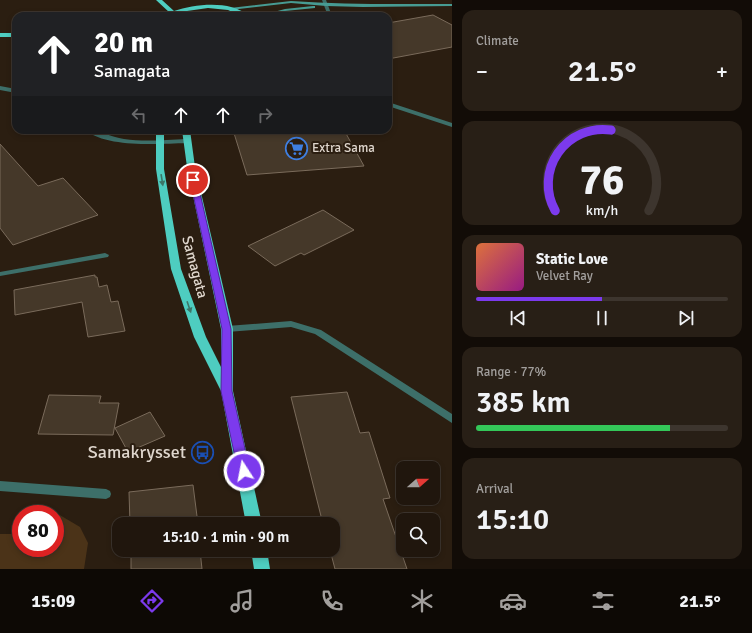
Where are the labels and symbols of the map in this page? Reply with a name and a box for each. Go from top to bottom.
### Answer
supermarket icon: Extra Sama [283,135,309,161]
place label: Extra Sama [312,140,375,156]
pin [176,163,210,197]
one-way arrow [159,174,165,187]
street label: Samagata [178,234,212,300]
one-way arrow [187,301,193,313]
bus stop icon: Samakrysset [189,439,215,465]
place label: Samakrysset [88,441,186,463]
position arrow [223,450,265,492]
north arrow [396,461,440,505]
speed limit sign: 80 [12,505,64,557]

